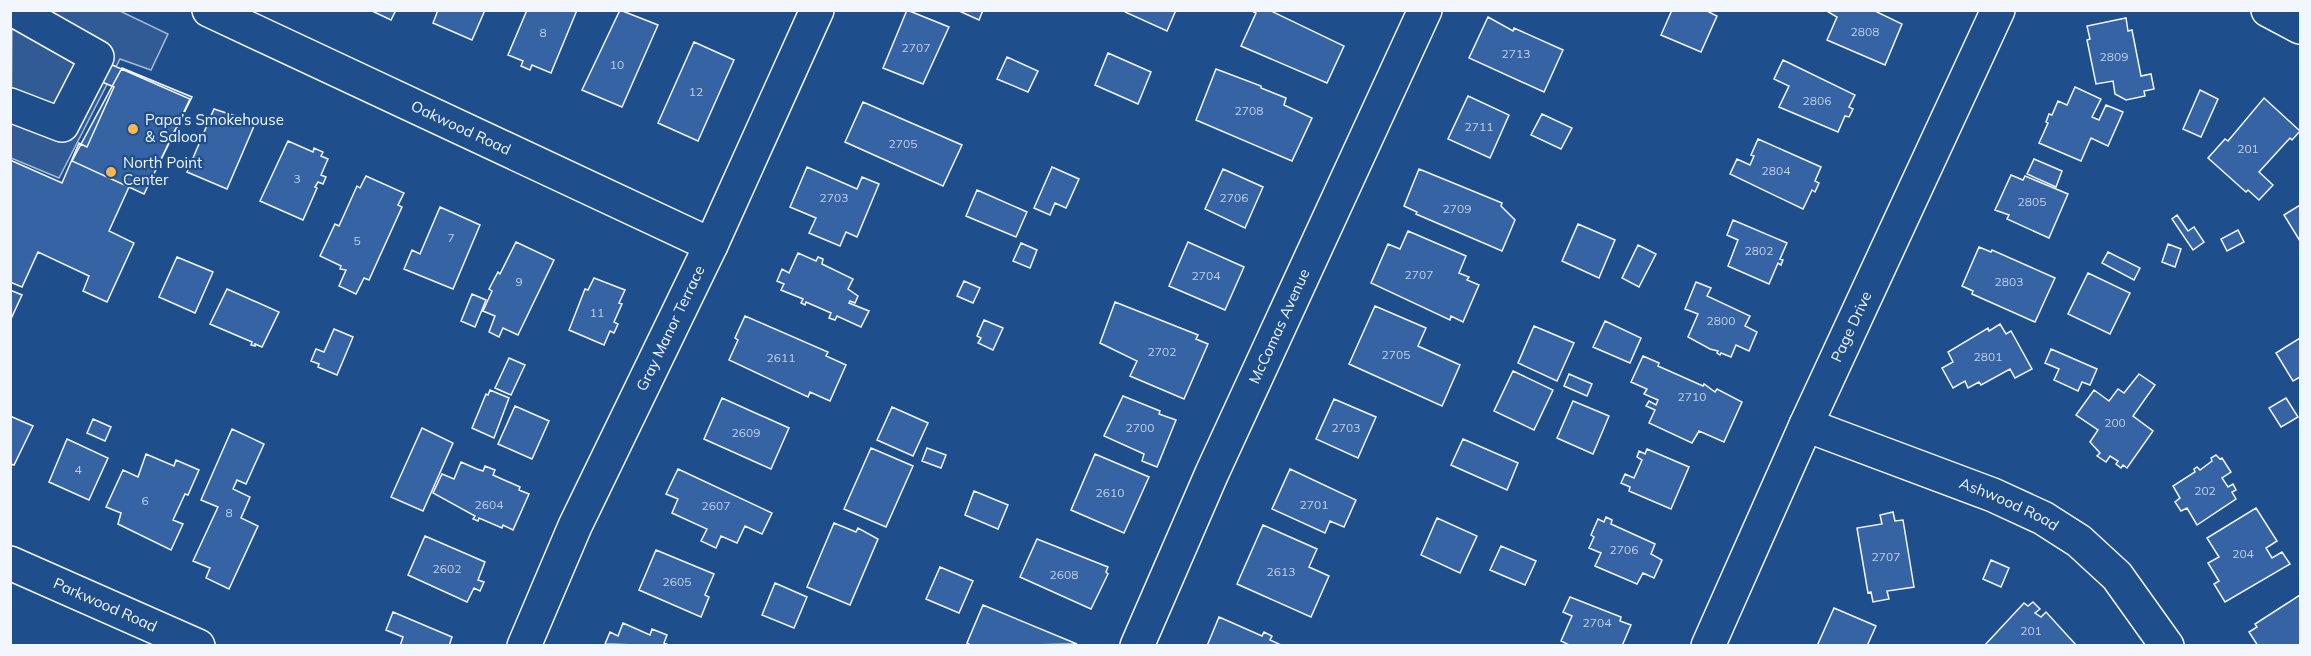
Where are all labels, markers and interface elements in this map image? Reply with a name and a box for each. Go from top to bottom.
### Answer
house number: 2808 [1851,24,1879,39]
house number: 8 [539,25,547,40]
house number: 2707 [902,40,930,55]
house number: 2713 [1502,46,1530,61]
house number: 2809 [2100,49,2128,64]
house number: 10 [610,57,624,72]
house number: 12 [689,84,703,99]
house number: 2806 [1803,93,1831,108]
street label: Oakwood Road [408,96,514,159]
house number: 2708 [1235,103,1263,118]
place label: Papa’s Smokehouse & Saloon [145,110,284,146]
house number: 2711 [1465,119,1493,134]
marker: Papa’s Smokehouse & Saloon [126,122,140,136]
house number: 2705 [889,136,917,151]
house number: 201 [2237,141,2259,156]
place label: North Point Center [123,153,202,189]
house number: 2804 [1762,163,1790,178]
marker: North Point Center [104,165,118,179]
house number: 3 [293,171,301,186]
house number: 2703 [820,190,848,205]
house number: 2706 [1220,190,1248,205]
house number: 2805 [2018,194,2046,209]
house number: 2709 [1443,201,1471,216]
house number: 7 [447,230,455,245]
house number: 5 [353,233,361,248]
house number: 2802 [1745,243,1773,258]
street label: Gray Manor Terrace [632,262,709,394]
street label: McComas Avenue [1244,266,1314,387]
house number: 2707 [1405,267,1433,282]
house number: 2704 [1192,268,1220,283]
house number: 9 [515,274,523,289]
house number: 2803 [1995,274,2023,289]
street label: Page Drive [1826,288,1876,365]
house number: 11 [590,305,604,320]
house number: 2800 [1707,313,1735,328]
house number: 2702 [1148,344,1176,359]
house number: 2705 [1382,347,1410,362]
house number: 2801 [1974,349,2002,364]
house number: 2611 [767,350,795,365]
house number: 2710 [1678,389,1706,404]
house number: 200 [2104,415,2126,430]
house number: 2700 [1126,420,1154,435]
house number: 2703 [1332,420,1360,435]
house number: 2609 [732,425,760,440]
house number: 4 [74,462,82,477]
street label: Ashwood Road [1957,473,2063,535]
house number: 202 [2194,483,2216,498]
house number: 2610 [1096,485,1124,500]
house number: 6 [141,493,149,508]
house number: 2604 [475,497,503,512]
house number: 2701 [1300,497,1328,512]
house number: 2607 [702,498,730,513]
house number: 8 [225,505,233,520]
house number: 2706 [1610,542,1638,557]
house number: 204 [2232,546,2254,561]
house number: 2707 [1872,549,1900,564]
house number: 2602 [433,561,461,576]
house number: 2613 [1267,564,1295,579]
house number: 2608 [1050,567,1078,582]
street label: Parkwood Road [51,573,160,636]
house number: 2605 [663,574,691,589]
house number: 2704 [1583,615,1611,630]
house number: 201 [2020,623,2042,638]

